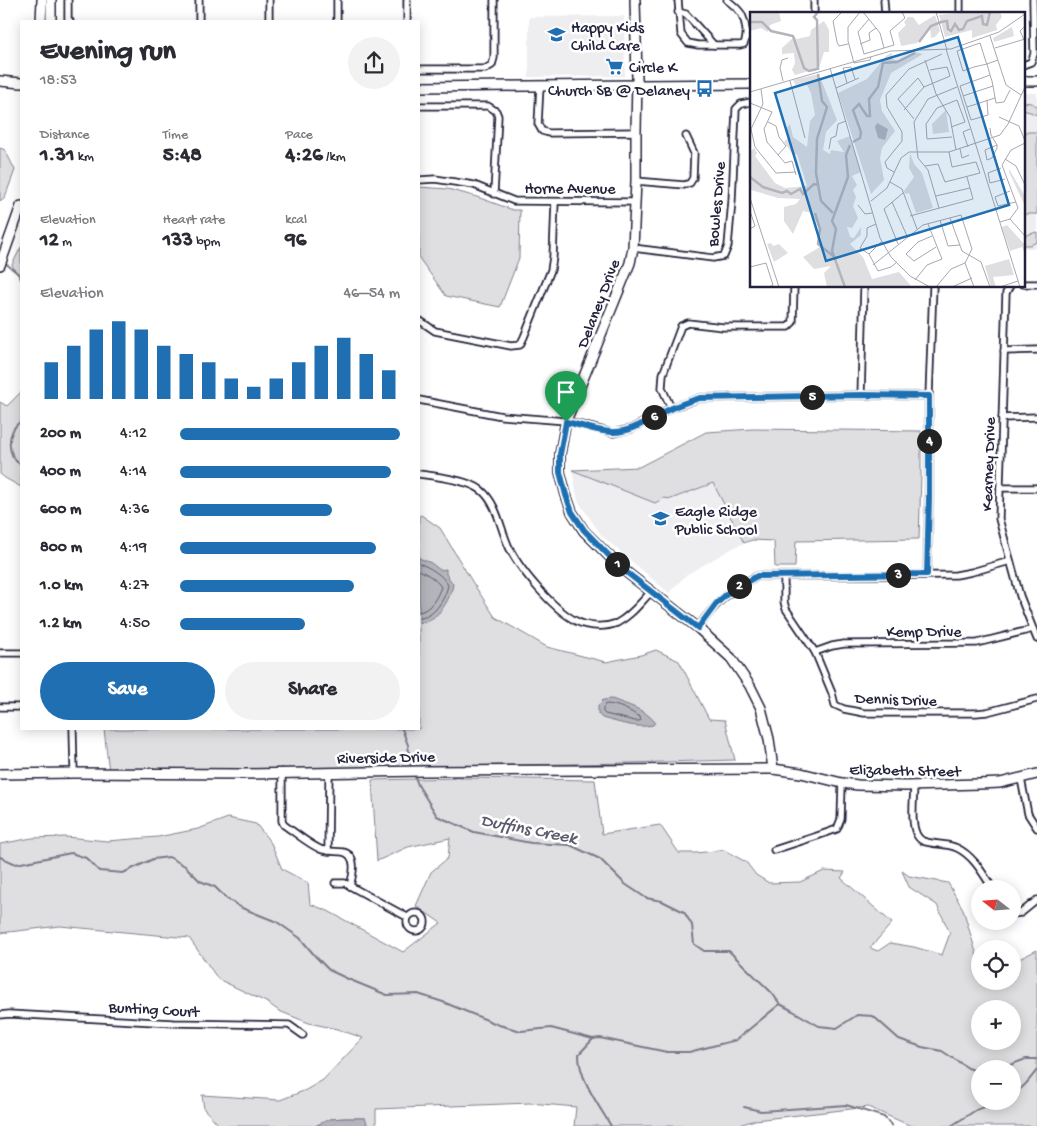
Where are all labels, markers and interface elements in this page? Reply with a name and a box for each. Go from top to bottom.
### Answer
inset map [750,12,1024,288]
place label: Happy Kids Child Care [571,20,645,57]
school or university icon: Happy Kids Child Care [547,25,567,45]
text: Evening run [40,36,176,69]
button: share [348,37,400,89]
supermarket icon: Circle K [605,56,625,76]
place label: Circle K [629,60,679,79]
text: 18:53 [40,72,77,91]
bus stop icon: Church SB @ Delaney [694,79,714,99]
place label: Church SB @ Delaney [548,83,690,102]
text: Distance [40,127,89,144]
text: Time [163,127,188,144]
text: Pace [285,127,313,144]
text: 1.31 [40,144,74,169]
text: 5:48 [163,144,202,169]
text: 4:26 [285,144,323,169]
text: km [74,149,94,166]
text: /km [323,149,346,166]
street label: Bowles Drive [705,160,732,249]
street label: Horne Avenue [525,181,616,200]
text: Elevation [40,212,96,229]
text: Heart rate [163,212,225,229]
text: kcal [285,212,307,229]
text: 12 [40,229,59,254]
text: 133 [163,229,193,254]
text: 96 [285,229,307,254]
text: m [59,234,72,251]
text: bpm [193,234,220,251]
street label: Delaney Drive [574,257,626,352]
text: Elevation [40,285,104,304]
text: 46–54 m [343,285,400,304]
pin [545,371,587,422]
icon: arrive [552,378,580,406]
pin: 5 [800,384,824,410]
text: 5 [809,389,816,406]
pin: 6 [642,404,666,430]
text: 6 [651,409,658,426]
street label: Kearney Drive [979,416,1002,511]
text: 200 m [40,425,81,444]
text: 4:12 [120,425,147,444]
pin: 4 [916,428,942,454]
text: 4 [926,433,933,450]
text: 400 m [40,463,81,482]
text: 4:14 [120,463,147,482]
text: 600 m [40,501,81,520]
text: 4:36 [120,501,149,520]
place label: Eagle Ridge Public School [674,504,758,541]
school or university icon: Eagle Ridge Public School [651,509,671,529]
text: 800 m [40,539,82,558]
text: 4:19 [120,539,147,558]
pin: 1 [604,552,630,576]
text: 1 [615,556,620,573]
pin: 3 [886,562,910,588]
text: 3 [895,567,902,584]
pin: 2 [726,574,752,598]
text: 1.0 km [40,577,83,596]
text: 4:27 [120,577,149,596]
text: 2 [736,578,743,595]
text: 1.2 km [40,615,82,634]
text: 4:50 [120,615,150,634]
street label: Kemp Drive [887,624,962,643]
button: Save [40,662,215,720]
button: Share [225,662,400,720]
street label: Dennis Drive [854,691,938,712]
street label: Riverside Drive [337,749,436,770]
street label: Elizabeth Street [849,762,962,783]
water label: Duffins Creek [479,811,580,850]
north arrow [971,880,1021,930]
map controls [971,880,1021,1110]
button: locate [971,940,1021,990]
street label: Bunting Court [107,1000,201,1023]
button: + [971,1000,1021,1050]
button: − [971,1060,1021,1110]

